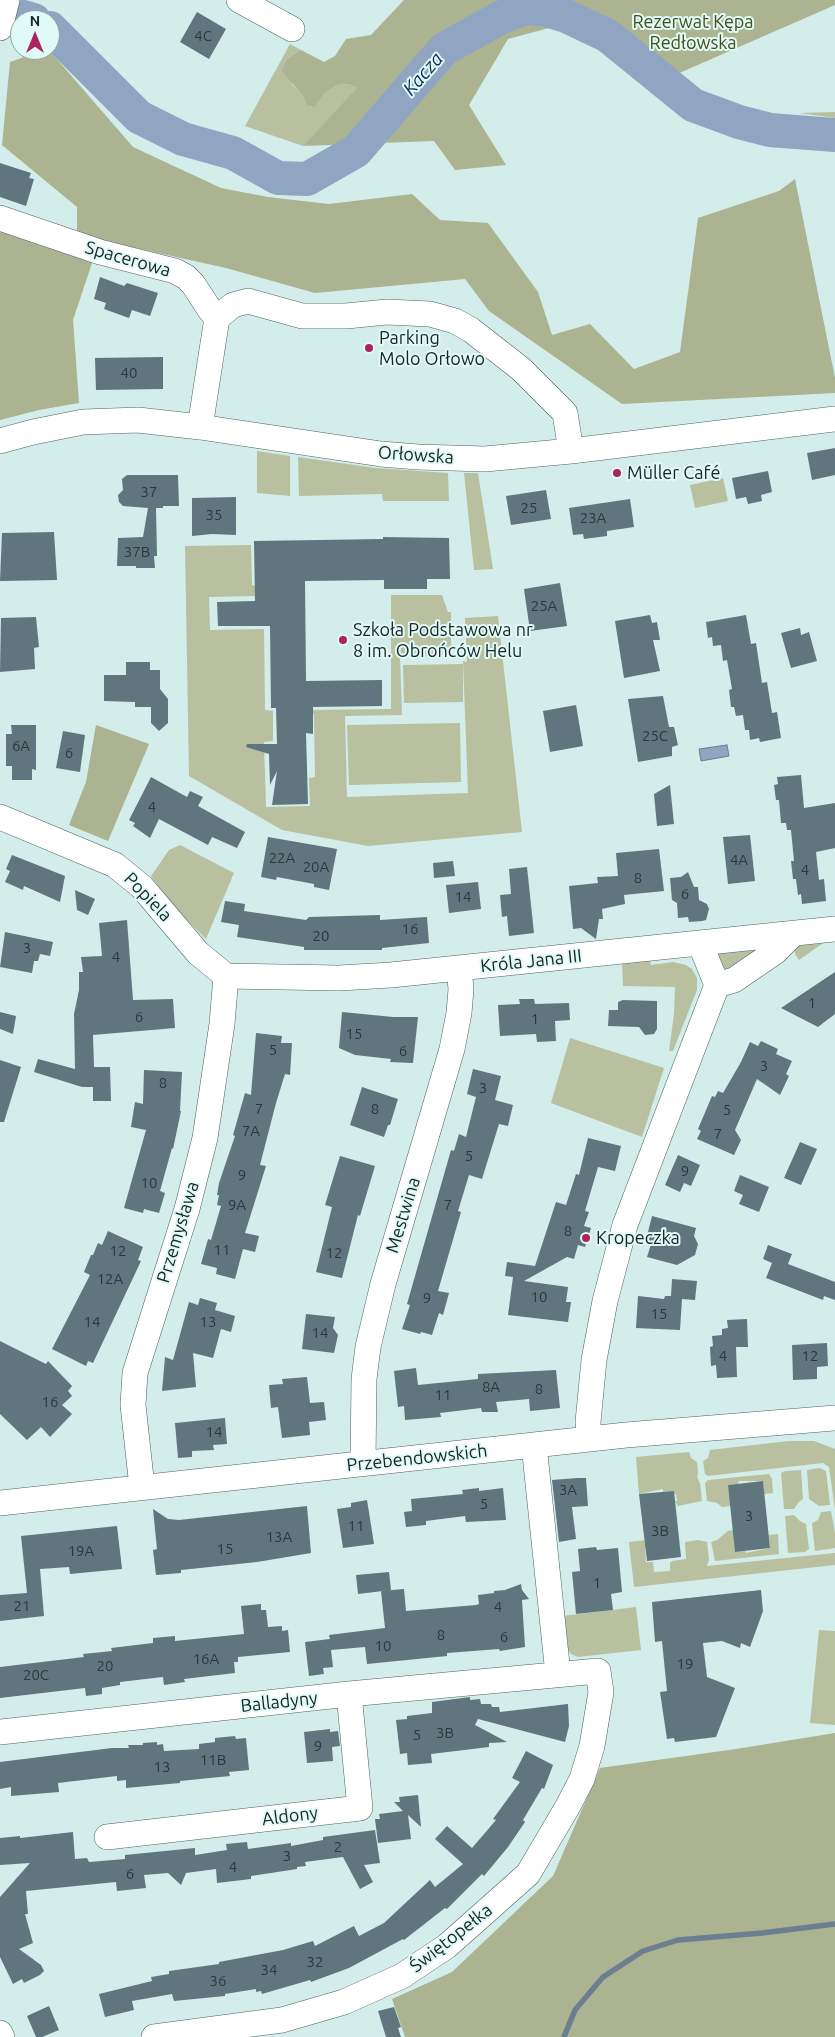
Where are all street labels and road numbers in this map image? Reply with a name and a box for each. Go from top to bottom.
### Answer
street label: Spacerowa [83,236,173,282]
street label: Orłowska [377,442,455,468]
street label: Popiela [119,868,177,926]
street label: Króla Jana III [479,945,583,977]
street label: Mestwina [381,1174,425,1256]
street label: Przemysława [152,1179,204,1285]
street label: Przebendowskich [346,1440,488,1476]
street label: Balladyny [239,1687,319,1717]
street label: Aldony [261,1802,319,1830]
street label: Świętopełka [405,1899,497,1977]

